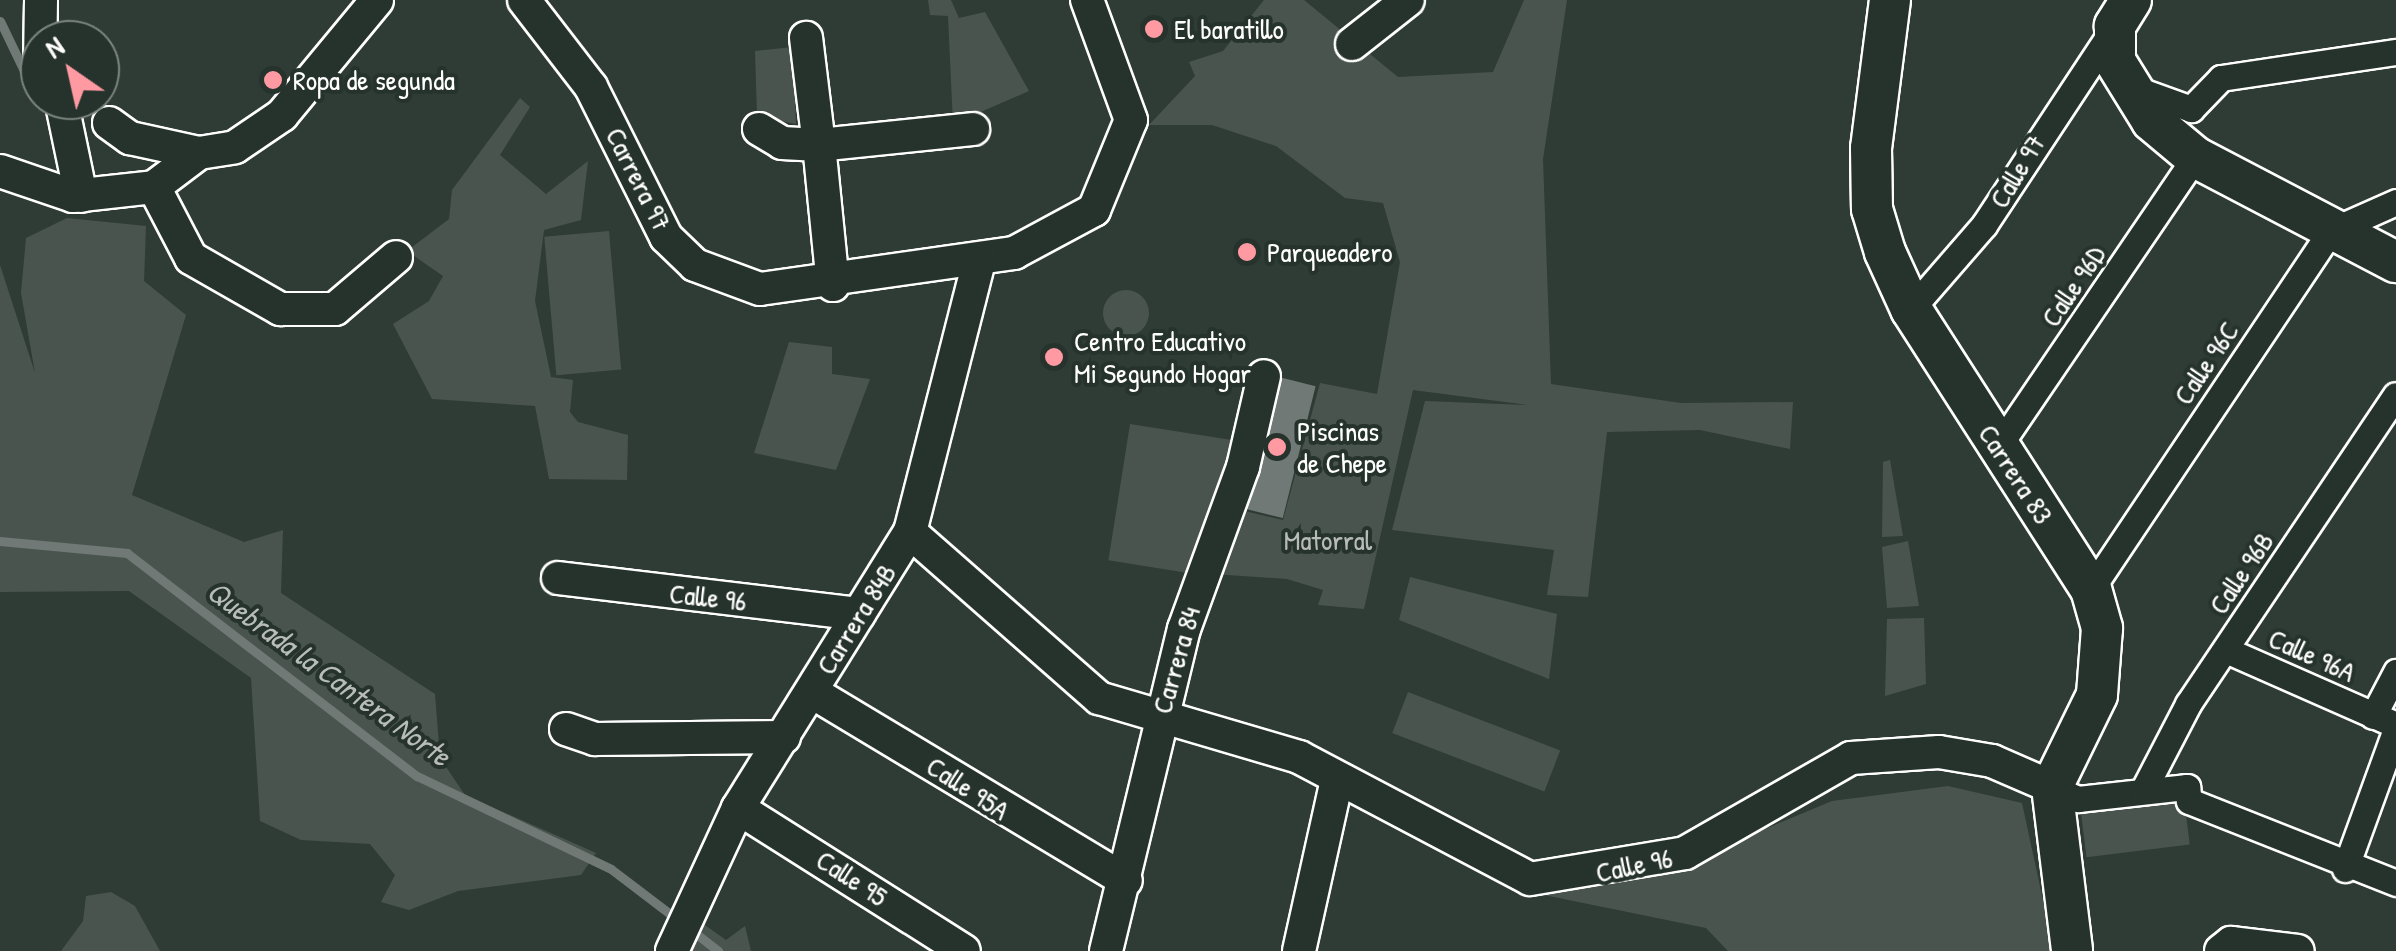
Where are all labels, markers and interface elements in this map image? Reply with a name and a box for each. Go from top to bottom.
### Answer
place label: El baratillo [1174,12,1284,46]
marker: El baratillo [1143,18,1165,40]
north arrow [20,20,120,120]
text: N [38,27,71,67]
place label: Ropa de segunda [293,63,455,97]
marker: Ropa de segunda [262,69,284,91]
street label: Carrera 97 [599,122,679,236]
street label: Calle 97 [1982,128,2052,214]
place label: Parqueadero [1267,235,1393,269]
street label: Calle 96D [2034,239,2112,333]
marker: Parqueadero [1236,241,1258,263]
street label: Calle 96C [2166,315,2246,411]
place label: Centro Educativo Mi Segundo Hogar [1074,324,1251,390]
marker: Centro Educativo Mi Segundo Hogar [1043,346,1065,368]
place label: Piscinas de Chepe [1297,414,1387,480]
street label: Carrera 83 [1971,418,2061,530]
marker: Piscinas de Chepe [1266,436,1288,458]
park label: Matorral [1284,523,1372,557]
street label: Calle 96B [2201,526,2281,620]
street label: Carrera 84B [809,558,903,680]
water label: Quebrada la Cantera Norte [200,573,458,773]
street label: Calle 96 [668,576,748,618]
street label: Carrera 84 [1145,603,1207,717]
street label: Calle 96A [2264,621,2360,689]
street label: Calle 95A [920,749,1016,827]
street label: Calle 96 [1593,841,1675,889]
street label: Calle 95 [810,843,894,913]

